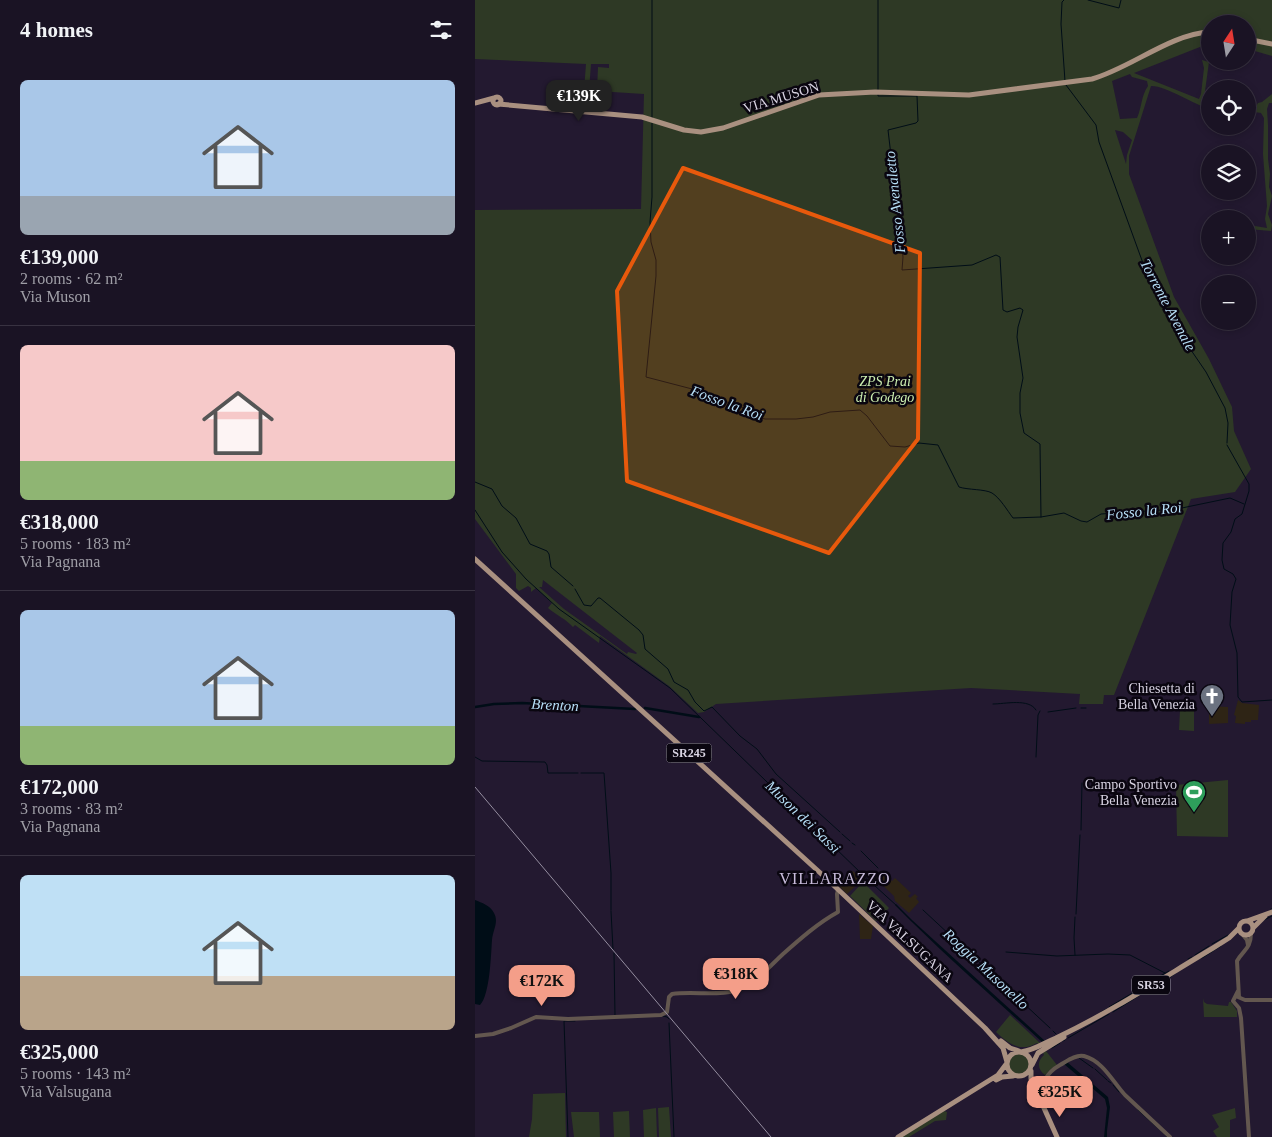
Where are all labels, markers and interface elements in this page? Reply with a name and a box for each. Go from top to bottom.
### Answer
north arrow [1201,15,1256,70]
map controls [1201,15,1256,330]
icon: filters [427,16,455,44]
text: 4 homes [20,18,93,42]
street label: VIA MUSON [742,79,821,116]
pin: €139K [544,80,614,122]
button: locate [1201,80,1256,135]
text: €139K [557,87,601,104]
icon: home [193,112,283,202]
button: layers [1201,145,1256,200]
water label: Fosso Avenaletto [882,150,908,255]
button: + [1201,210,1256,265]
text: €139,000 [20,245,99,269]
water label: Torrente Avenale [1137,256,1199,354]
text: 2 rooms · 62 m² [20,270,123,287]
button: − [1201,275,1256,330]
text: Via Muson [20,288,91,305]
park label: ZPS Prai di Godego [856,374,914,405]
icon: home [193,378,283,468]
water label: Fosso la Roi [688,382,765,423]
water label: Fosso la Roi [1104,499,1183,523]
text: €318,000 [20,510,99,534]
text: 5 rooms · 183 m² [20,535,131,552]
text: Via Pagnana [20,553,100,570]
icon: home [193,643,283,733]
place label: Chiesetta di Bella Venezia [1118,681,1196,712]
church icon: Chiesetta di Bella Venezia [1199,683,1225,717]
water label: Brenton [531,696,579,714]
road number: SR245 [667,744,711,762]
text: €172,000 [20,775,99,799]
water label: Muson dei Sassi [762,777,844,857]
place label: Campo Sportivo Bella Venezia [1085,777,1178,808]
sports icon: Campo Sportivo Bella Venezia [1181,779,1207,813]
text: 3 rooms · 83 m² [20,800,123,817]
text: Via Pagnana [20,818,100,835]
district label: VILLARAZZO [779,870,891,887]
street label: VIA VALSUGANA [863,897,957,986]
icon: home [193,908,283,998]
water label: Roggia Musonello [939,925,1032,1013]
pin: €318K [701,958,771,1000]
pin: €172K [507,964,577,1007]
text: €318K [714,965,758,982]
text: €172K [520,972,564,989]
road number: SR53 [1132,976,1170,994]
text: €325,000 [20,1040,99,1064]
text: 5 rooms · 143 m² [20,1065,131,1082]
pin: €325K [1025,1076,1095,1118]
text: Via Valsugana [20,1083,112,1100]
text: €325K [1038,1083,1082,1100]

